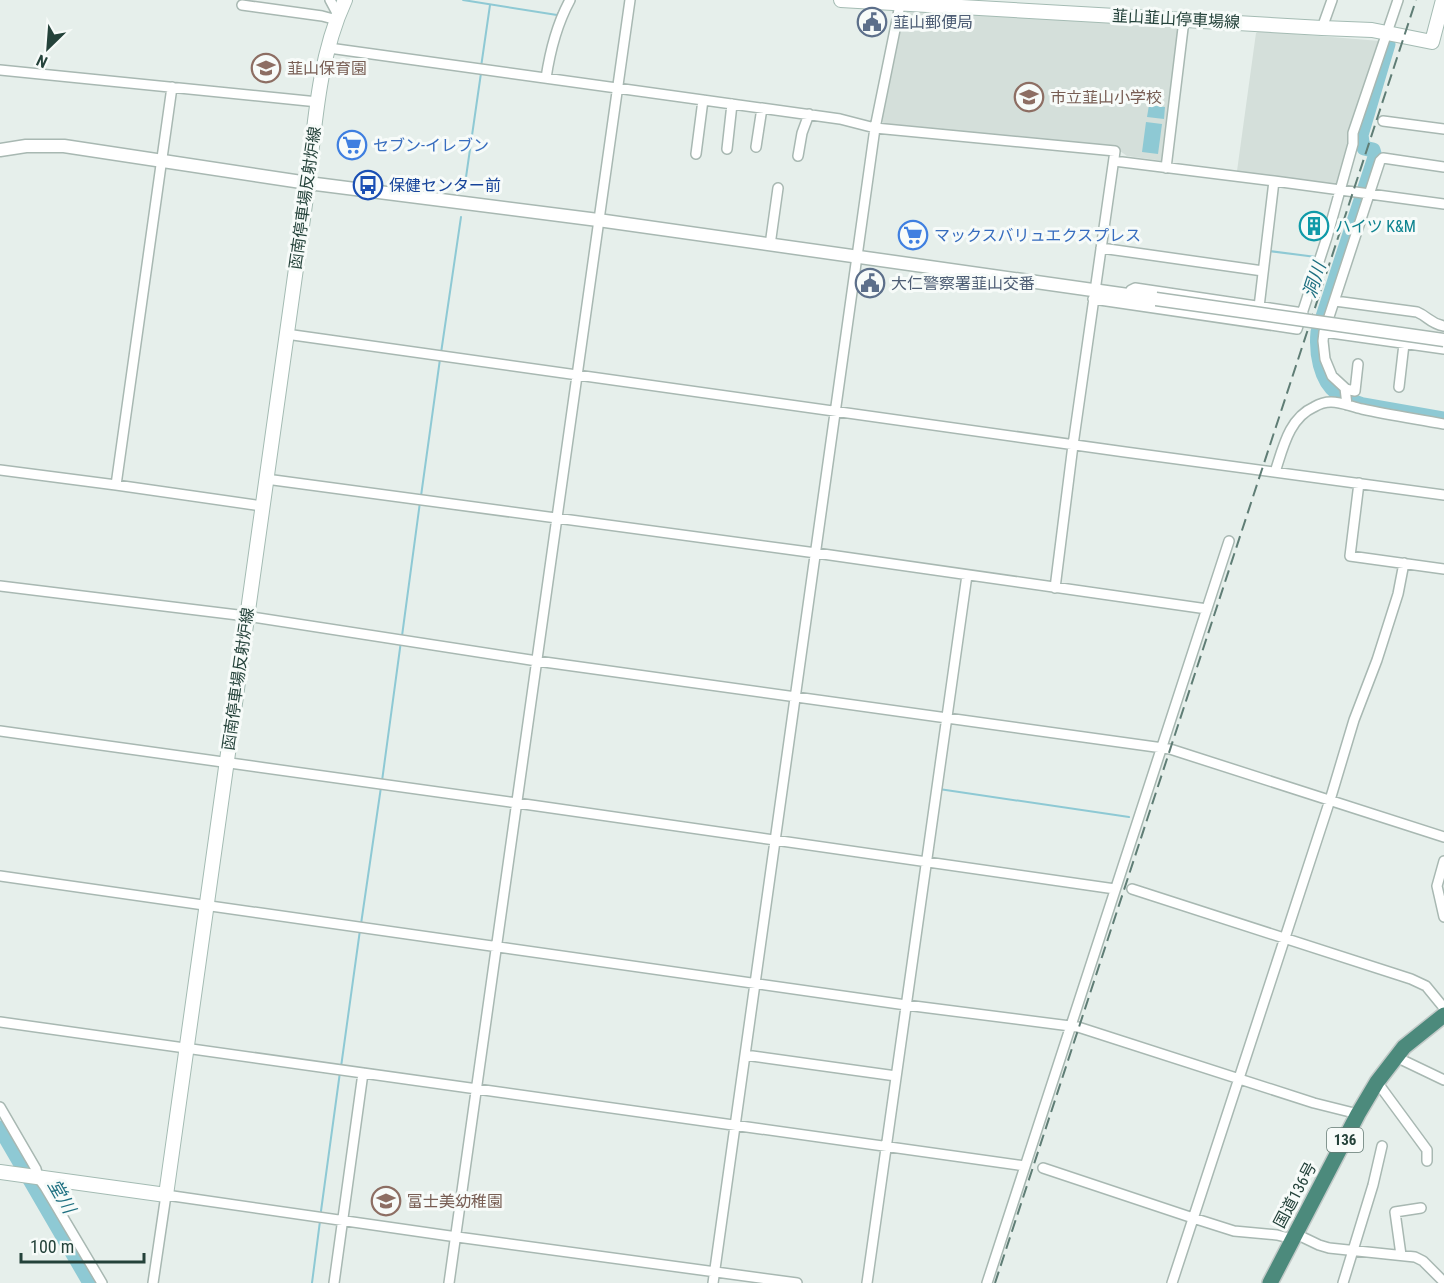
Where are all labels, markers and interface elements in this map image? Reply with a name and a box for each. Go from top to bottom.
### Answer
public building icon: 韮山郵便局 [856,6,888,38]
street label: 韮山韮山停車場線 [1112,6,1240,32]
place label: 韮山郵便局 [893,13,973,32]
north arrow [18,18,78,78]
text: N [33,50,50,72]
school or university icon: 韮山保育園 [250,52,282,84]
place label: 韮山保育園 [287,59,367,78]
school or university icon: 市立韮山小学校 [1013,81,1045,113]
place label: 市立韮山小学校 [1050,88,1162,107]
street label: 函南停車場反射炉線 [286,125,324,271]
supermarket icon: セブン-イレブン [336,129,368,161]
place label: セブン-イレブン [373,136,489,155]
bus stop icon: 保健センター前 [352,169,384,201]
place label: 保健センター前 [389,176,501,195]
building icon: ハイツ K&M [1298,210,1330,242]
place label: ハイツ K&M [1335,217,1416,236]
supermarket icon: マックスバリュエクスプレス [897,219,929,251]
place label: マックスバリュエクスプレス [934,226,1141,245]
water label: 洞川 [1298,258,1330,300]
public building icon: 大仁警察署韮山交番 [854,267,886,299]
place label: 大仁警察署韮山交番 [891,274,1035,293]
street label: 函南停車場反射炉線 [219,606,257,752]
road number: 136 [1327,1128,1363,1152]
street label: 国道136号 [1270,1159,1320,1231]
water label: 堂川 [44,1175,81,1219]
school or university icon: 富士美幼稚園 [370,1185,402,1217]
place label: 富士美幼稚園 [407,1192,503,1211]
scale bar [21,1226,144,1264]
text: 100 m [30,1236,74,1257]

